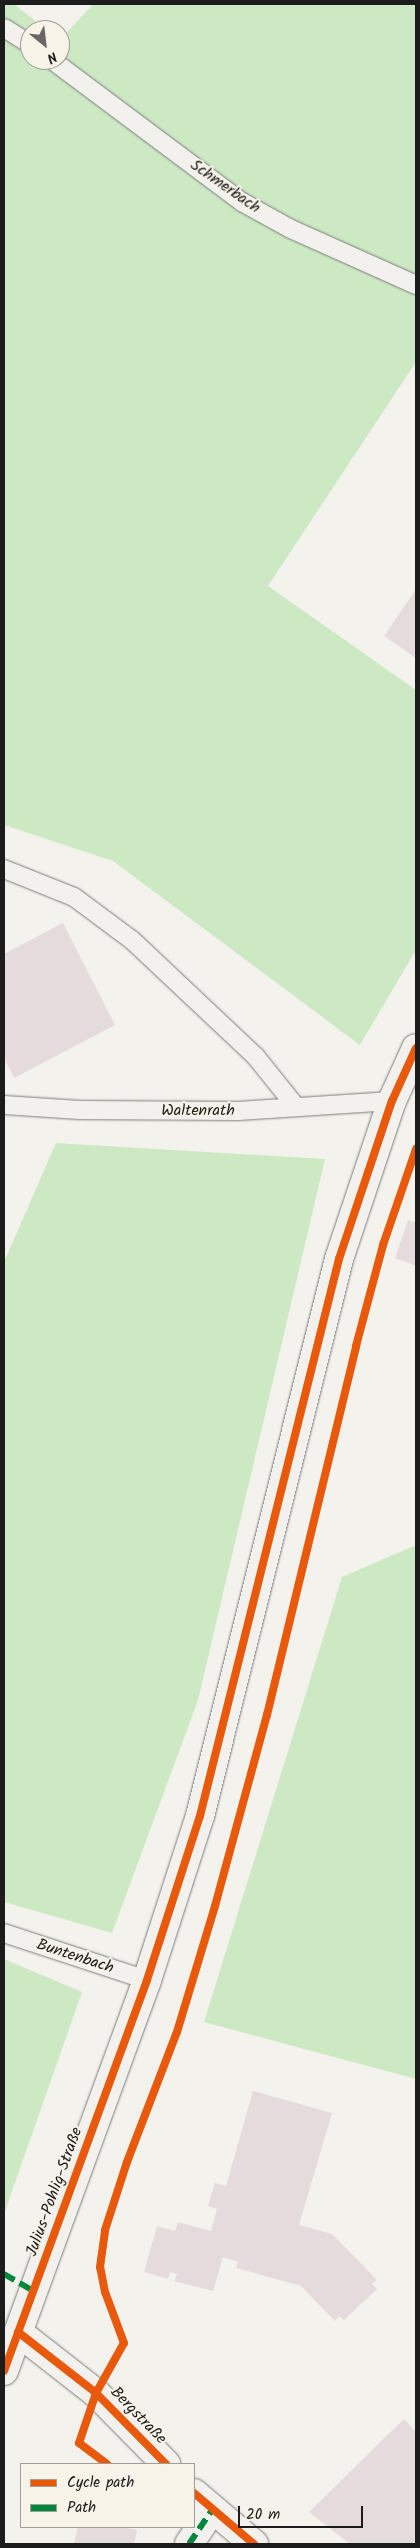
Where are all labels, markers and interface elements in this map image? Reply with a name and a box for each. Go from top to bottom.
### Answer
north arrow [20,20,70,70]
text: N [43,45,61,69]
street label: Schmerbach [186,156,264,218]
street label: Waltenrath [161,1101,235,1121]
street label: Buntenbach [34,1936,116,1978]
street label: Julius-Pohlig-Straße [23,2125,87,2259]
street label: Bergstraße [106,2383,170,2449]
legend [20,2463,195,2528]
text: Cycle path [67,2471,134,2495]
text: Path [67,2496,96,2520]
scale bar [240,2496,365,2528]
text: 20 m [246,2503,280,2527]

